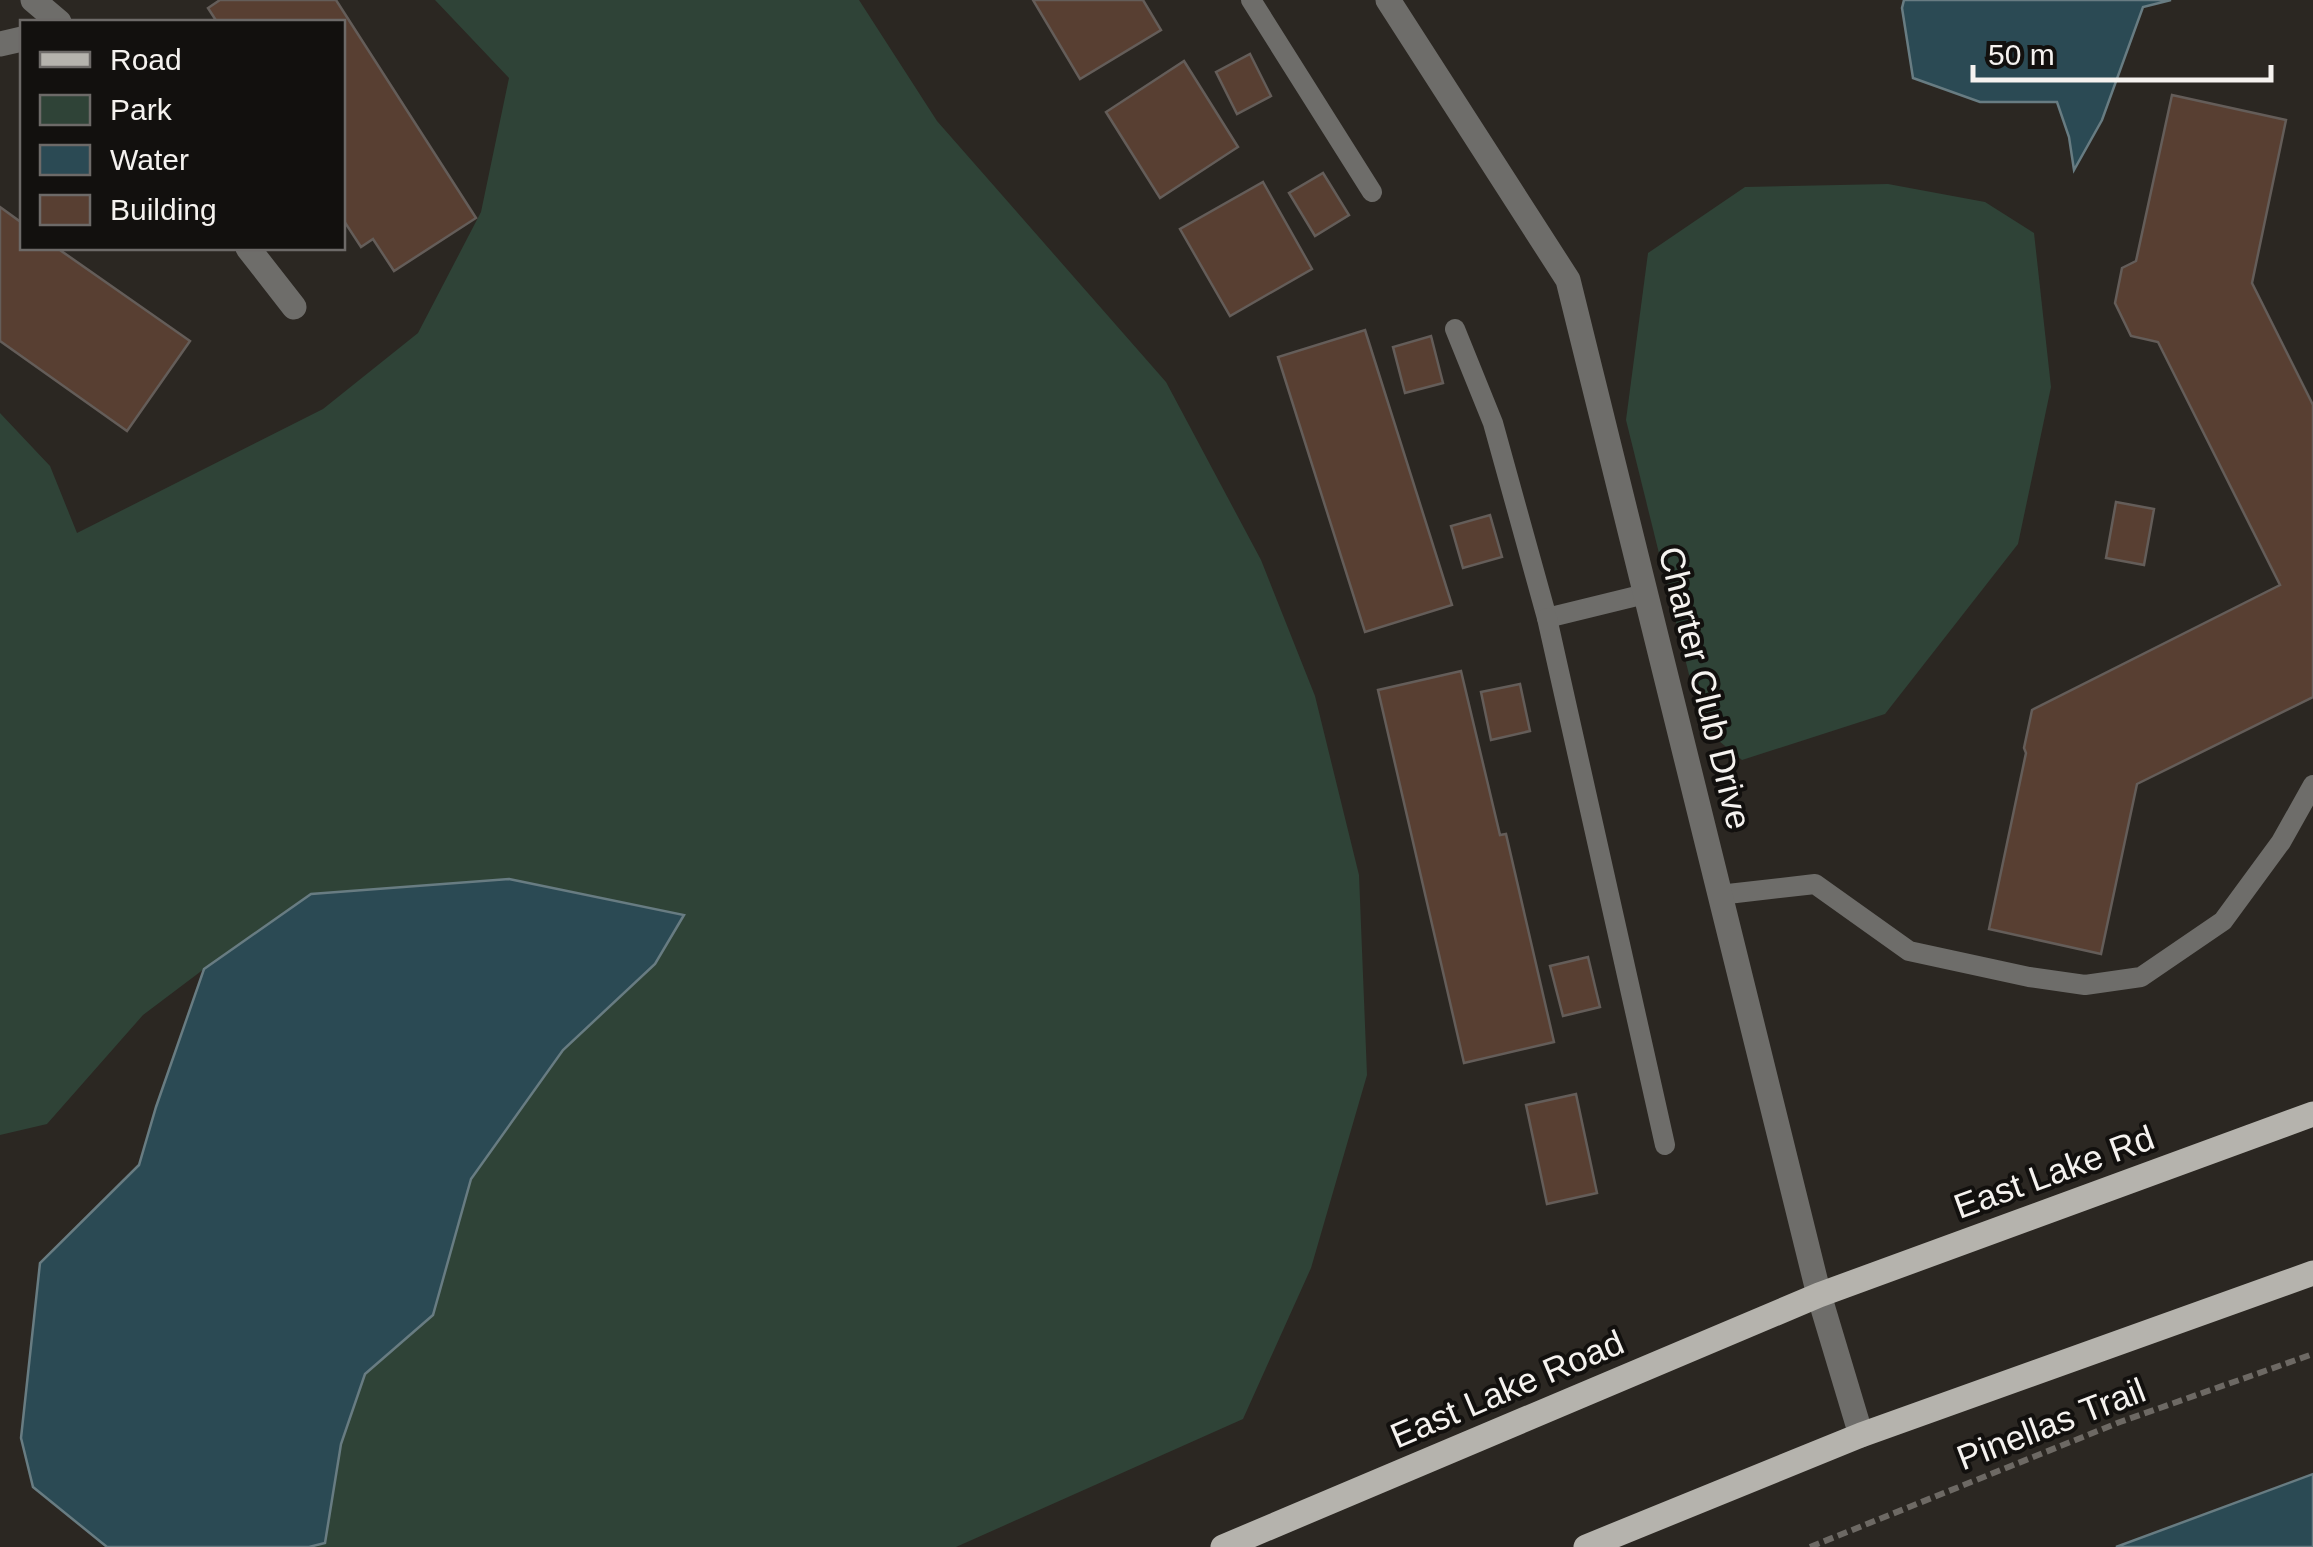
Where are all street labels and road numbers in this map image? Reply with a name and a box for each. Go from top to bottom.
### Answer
street label: Charter Club Drive [1652,543,1759,833]
street label: East Lake Rd [1948,1117,2159,1226]
street label: East Lake Road [1385,1322,1629,1455]
street label: Pinellas Trail [1951,1370,2150,1477]

